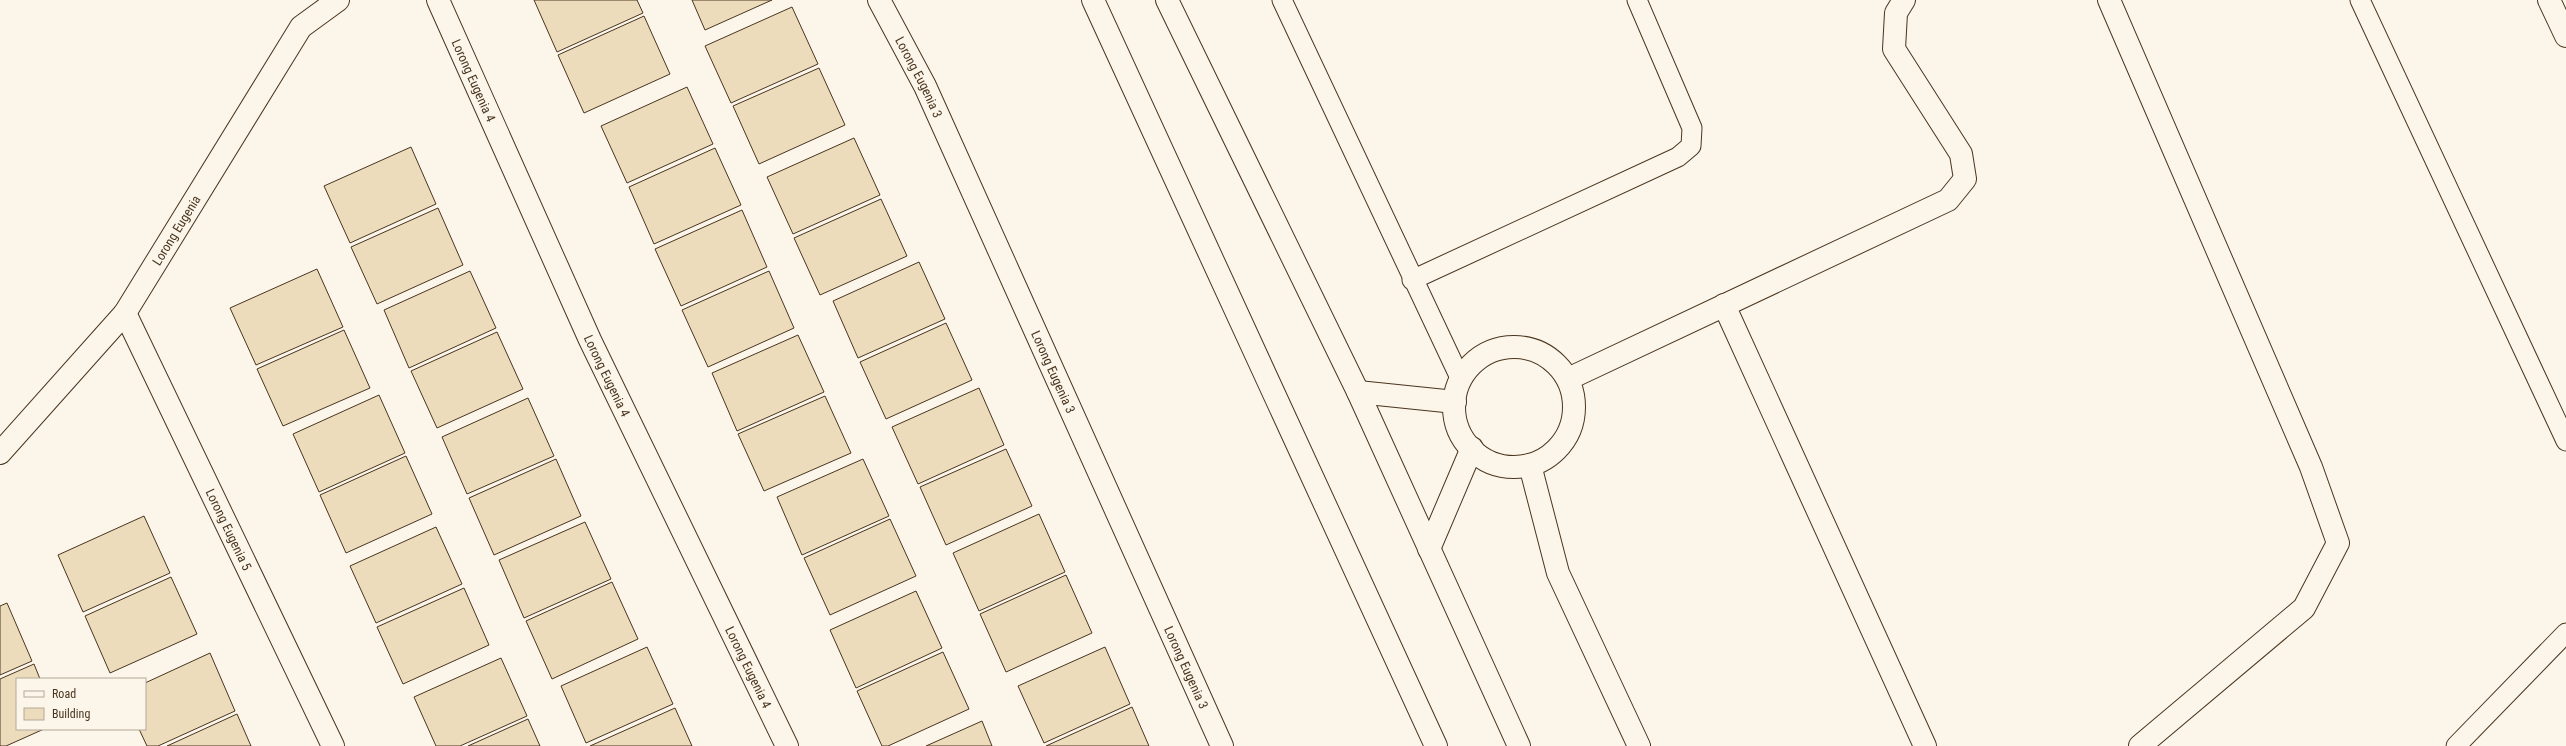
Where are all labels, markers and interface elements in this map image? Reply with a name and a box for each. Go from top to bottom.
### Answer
street label: Lorong Eugenia 3 [892,34,945,120]
street label: Lorong Eugenia 4 [448,37,499,125]
street label: Lorong Eugenia [149,193,204,268]
street label: Lorong Eugenia 3 [1028,328,1078,416]
street label: Lorong Eugenia 4 [581,333,633,420]
street label: Lorong Eugenia 5 [202,486,254,573]
street label: Lorong Eugenia 4 [722,624,775,711]
street label: Lorong Eugenia 3 [1161,624,1211,711]
legend [16,678,146,730]
text: Road [52,687,76,701]
text: Building [52,707,90,721]

